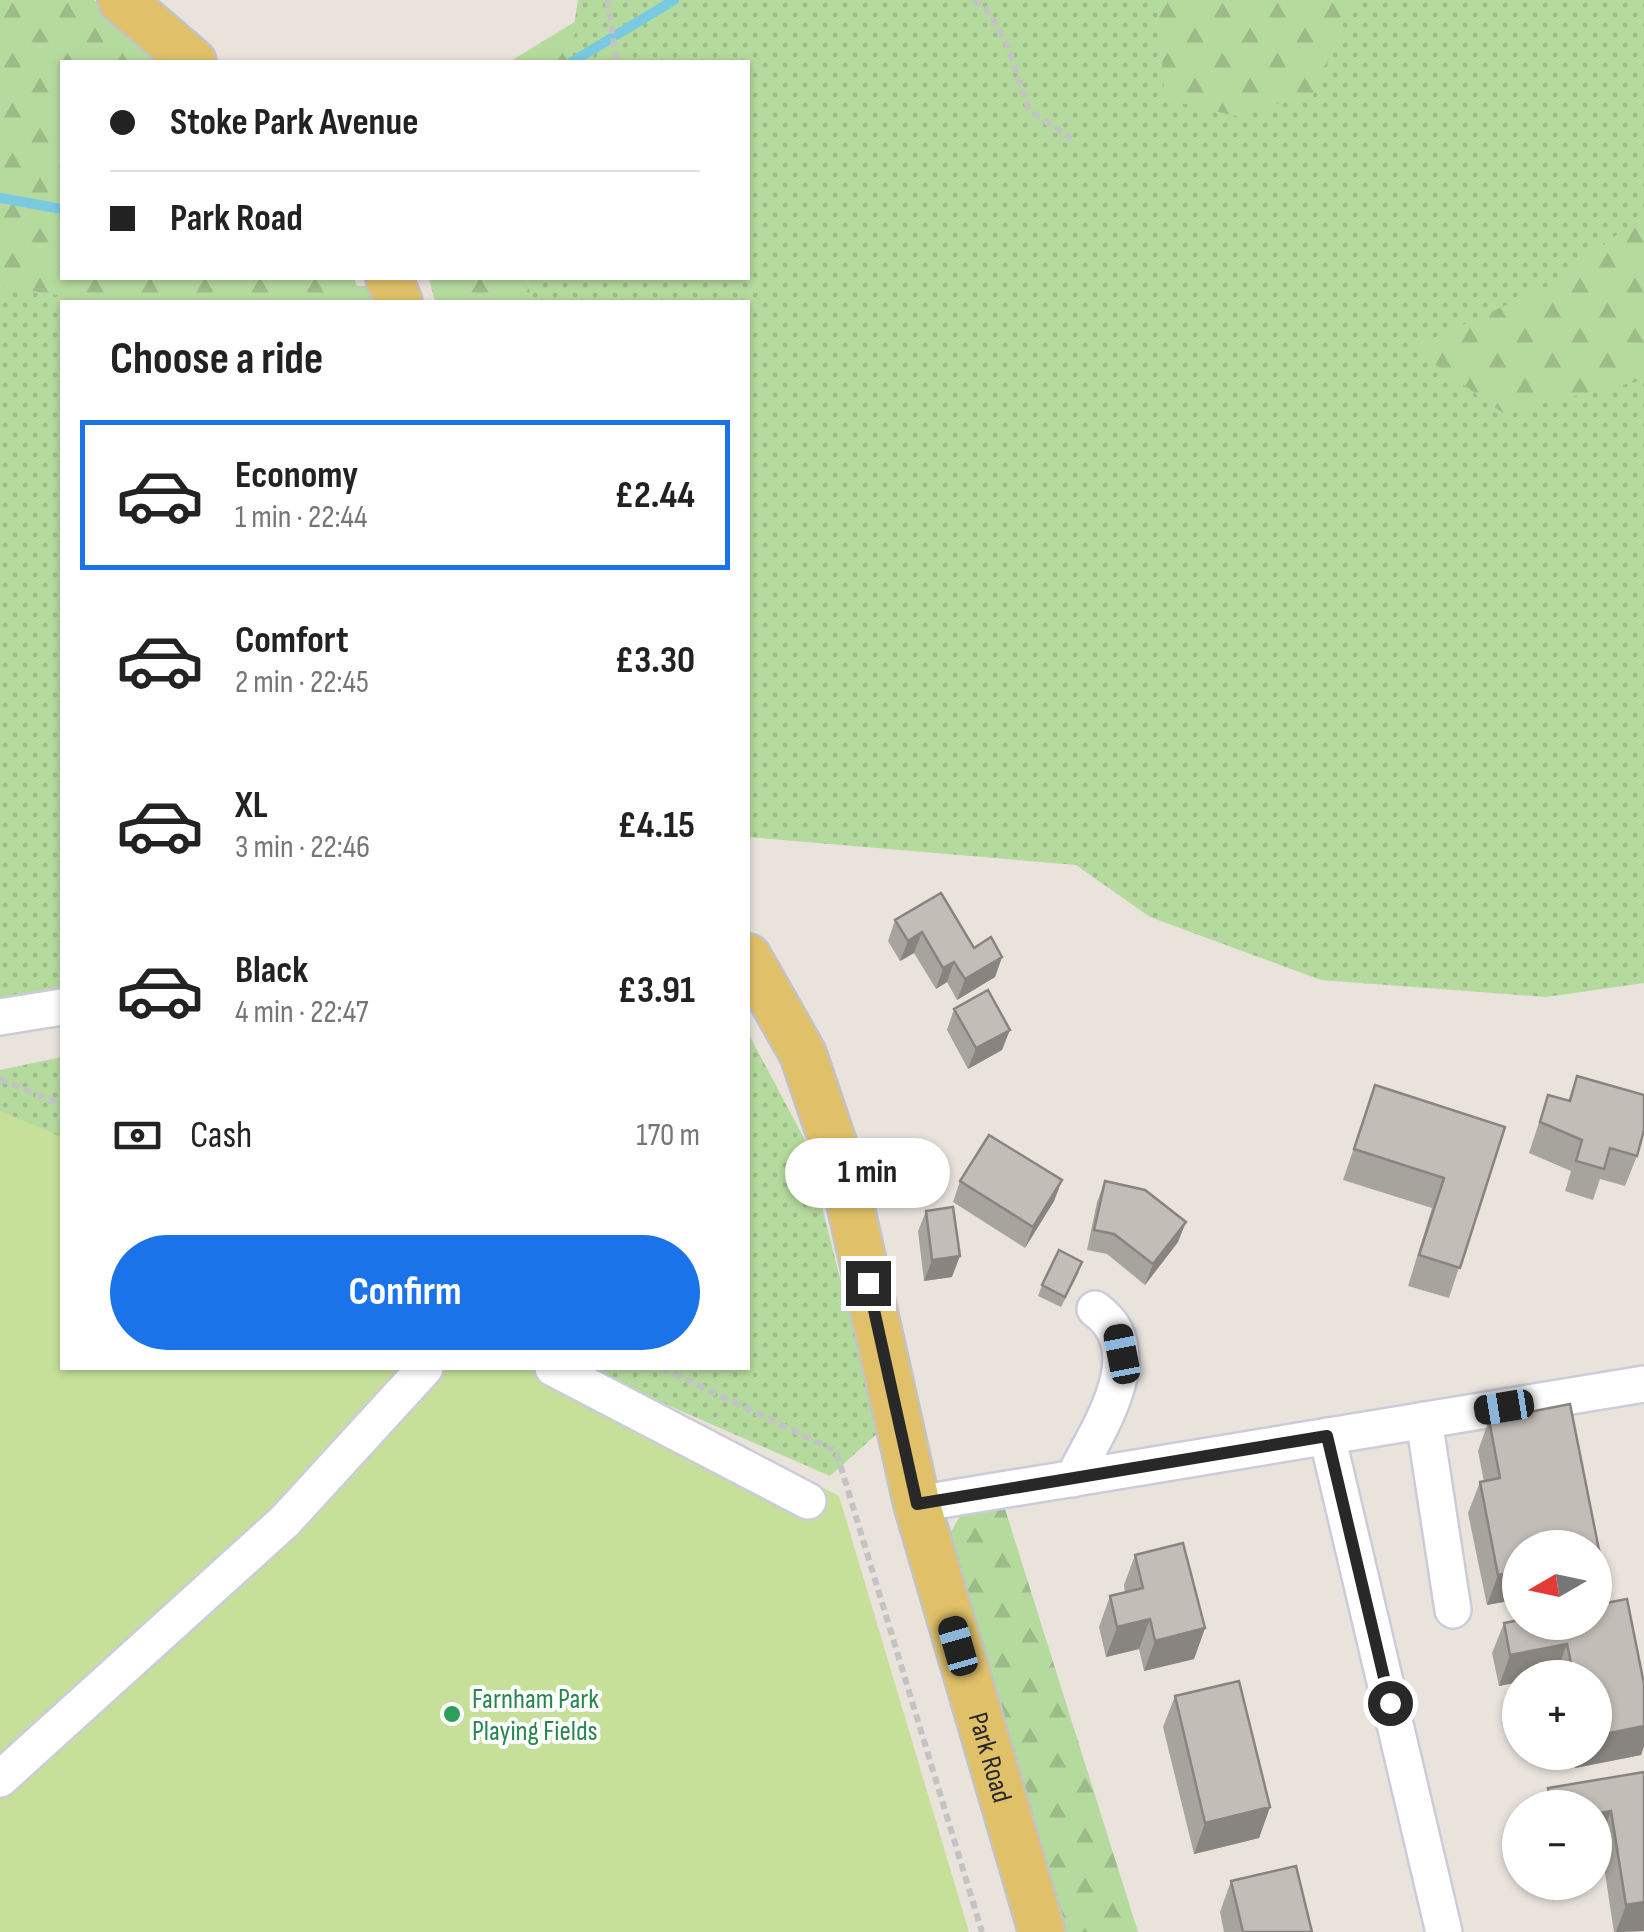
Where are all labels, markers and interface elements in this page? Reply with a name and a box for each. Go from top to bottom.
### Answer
text: Stoke Park Avenue [170,100,418,145]
text: Park Road [170,196,303,241]
text: Choose a ride [110,332,323,387]
icon: car [115,450,205,540]
text: Economy [235,453,358,498]
text: £2.44 [615,473,695,518]
text: 1 min · 22:44 [235,498,367,537]
icon: car [115,615,205,705]
text: Comfort [235,618,349,663]
text: £3.30 [615,638,695,683]
text: 2 min · 22:45 [235,663,369,702]
icon: car [115,780,205,870]
text: XL [235,783,268,828]
text: £4.15 [617,803,695,848]
text: 3 min · 22:46 [235,828,370,867]
icon: car [115,945,205,1035]
text: Black [235,948,308,993]
text: £3.91 [617,968,695,1013]
text: 4 min · 22:47 [235,993,369,1032]
icon: cash [110,1108,165,1163]
text: Cash [190,1113,252,1158]
text: 170 m [636,1116,700,1155]
callout: 1 min [786,1138,950,1208]
text: 1 min [838,1153,897,1192]
button: Confirm [110,1235,700,1350]
route end [846,1261,891,1306]
car [1102,1322,1142,1386]
car [1472,1387,1536,1427]
north arrow [1502,1530,1612,1640]
map controls [1502,1530,1612,1900]
car [935,1613,981,1679]
button: + [1502,1660,1612,1770]
route start [1368,1681,1413,1726]
place label: Farnham Park Playing Fields [472,1683,599,1748]
marker: Farnham Park Playing Fields [441,1703,463,1725]
street label: Park Road [961,1709,1018,1806]
button: − [1502,1790,1612,1900]

